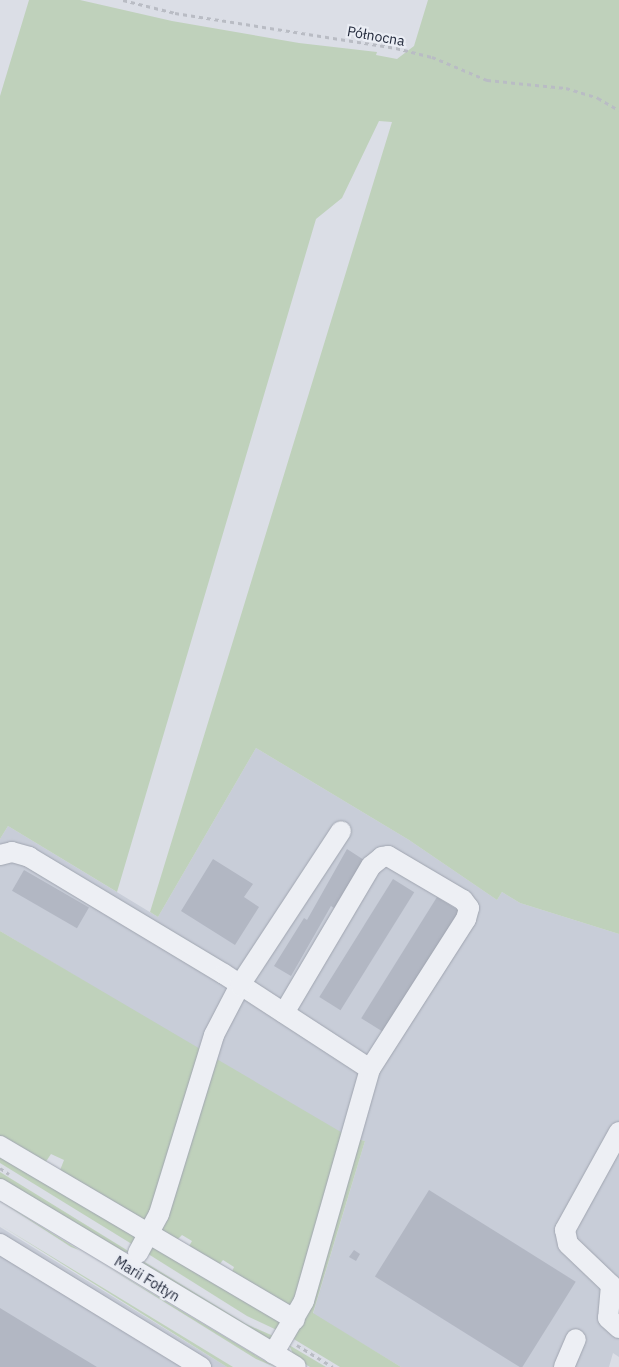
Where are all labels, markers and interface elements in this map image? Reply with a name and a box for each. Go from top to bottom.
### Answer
street label: Północna [346,23,406,49]
street label: Marii Fołtyn [111,1253,183,1305]

